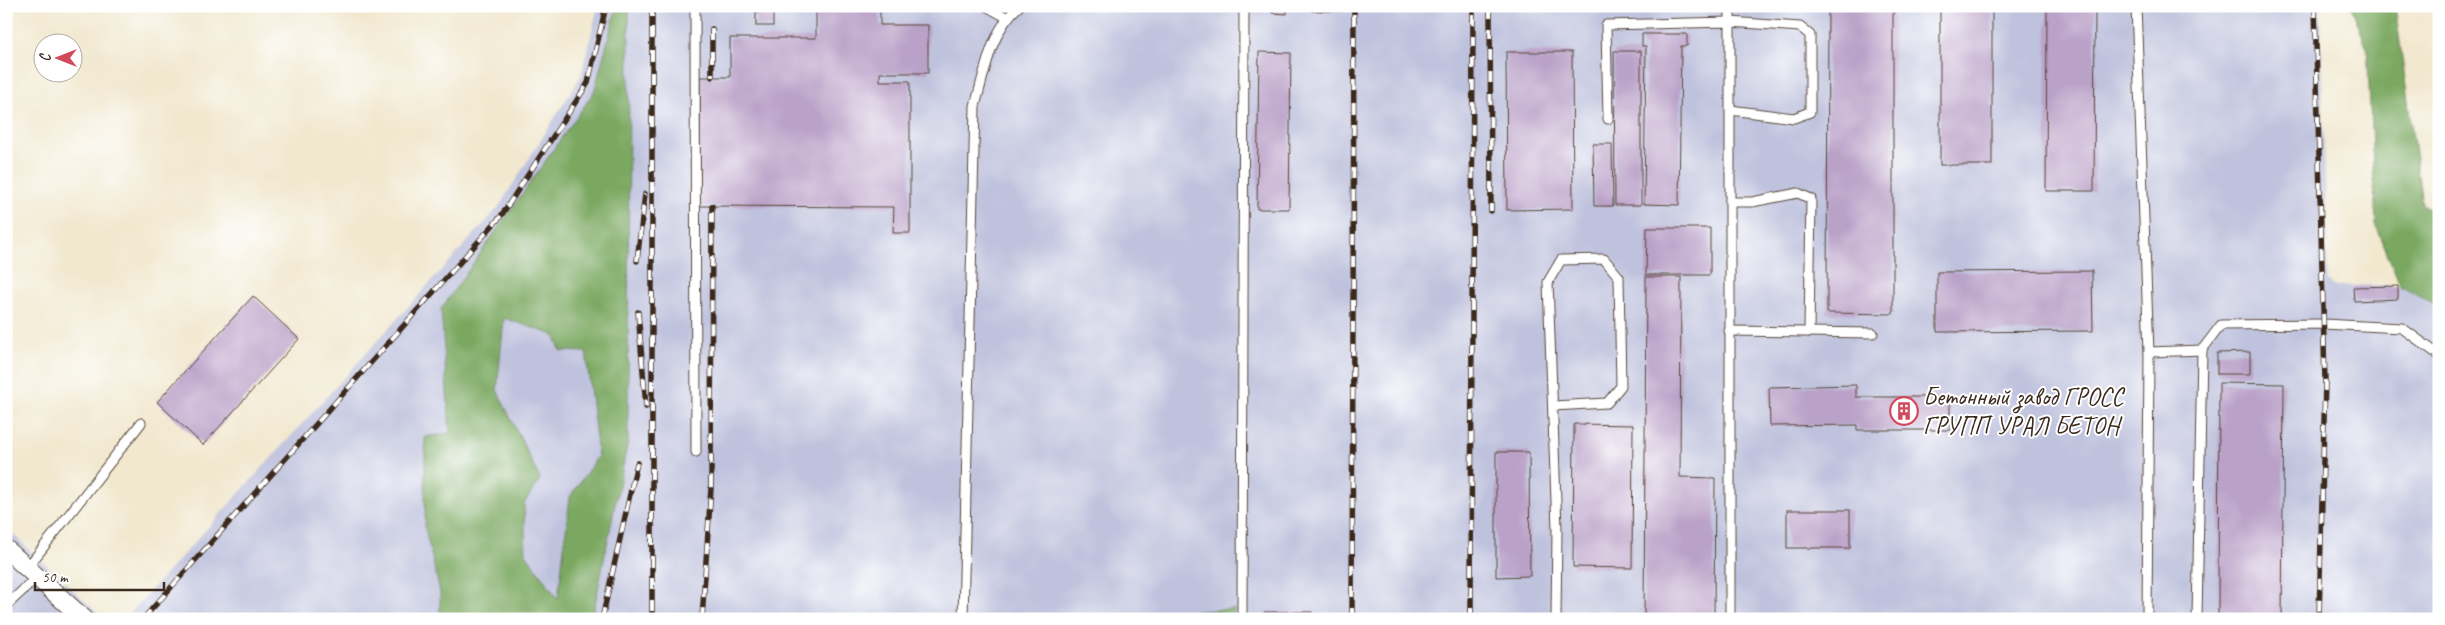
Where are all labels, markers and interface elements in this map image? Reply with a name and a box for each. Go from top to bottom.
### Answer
north arrow [32,32,82,82]
text: С [37,52,54,61]
place label: Бетонный завод ГРОСС ГРУПП УРАЛ БЕТОН [1923,381,2125,442]
building icon: Бетонный завод ГРОСС ГРУПП УРАЛ БЕТОН [1889,396,1919,426]
scale bar [35,560,164,592]
text: 50 m [42,568,69,587]

